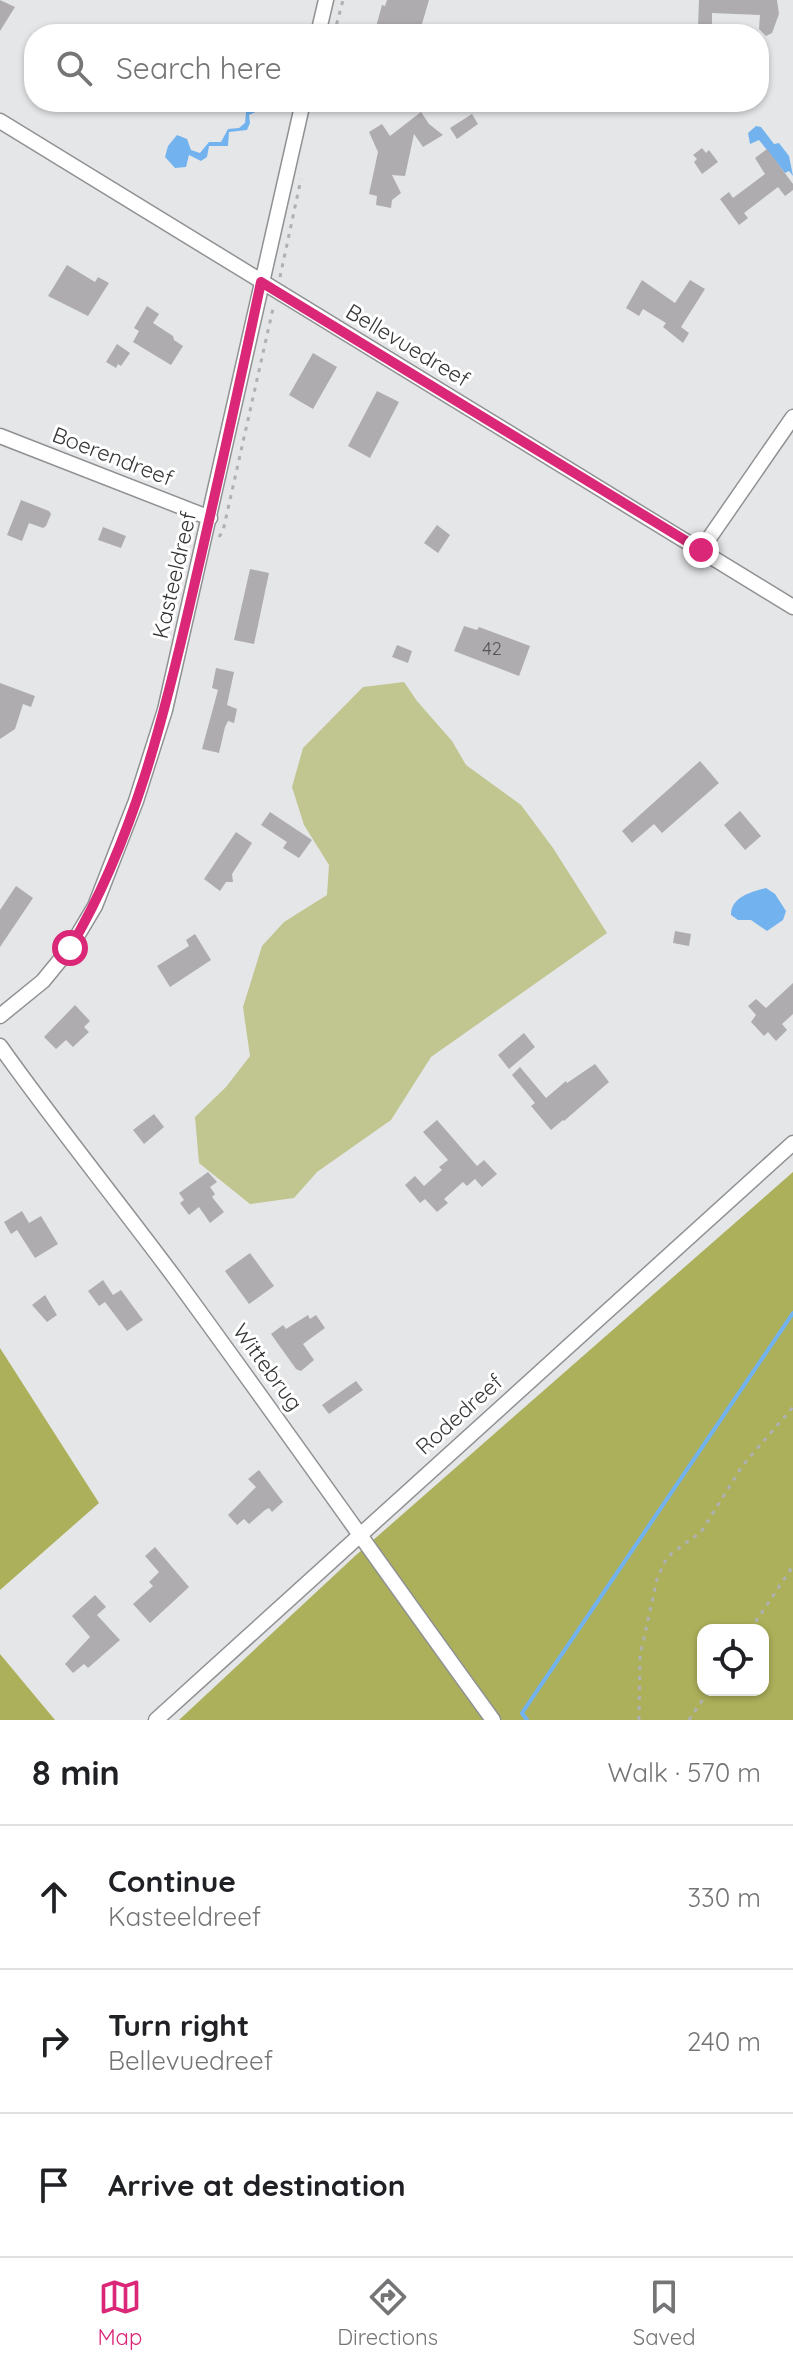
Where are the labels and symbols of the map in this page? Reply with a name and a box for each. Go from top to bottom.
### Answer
street label: Bellevuedreef [341,297,475,393]
street label: Boerendreef [49,420,177,492]
street label: Kasteeldreef [146,509,202,641]
route end [683,532,719,568]
house number: 42 [482,637,502,660]
route start [52,930,88,966]
street label: Wittebrug [227,1318,309,1416]
street label: Rodedreef [410,1367,508,1460]

